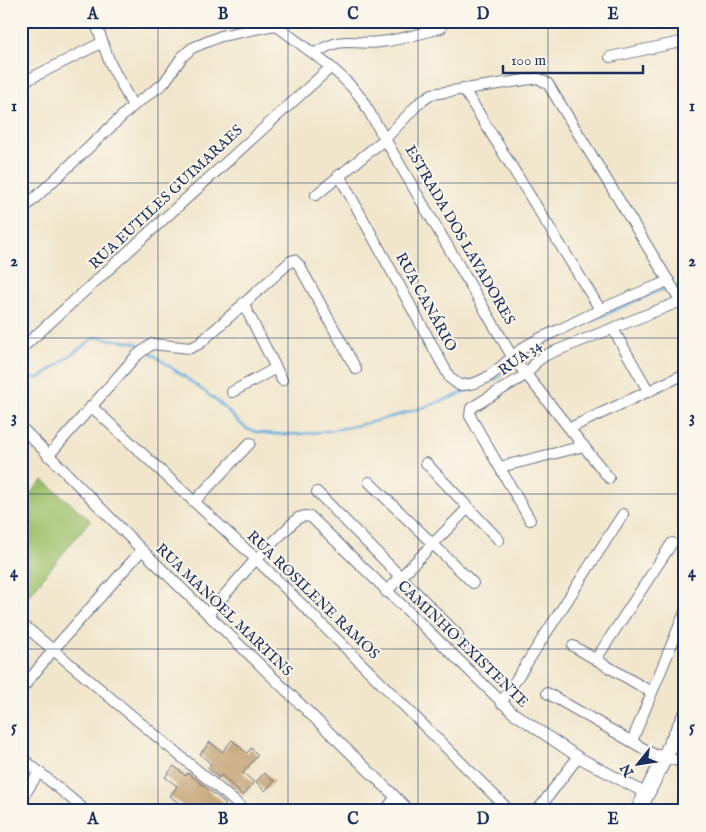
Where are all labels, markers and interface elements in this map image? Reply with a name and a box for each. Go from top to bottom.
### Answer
text: A [87,5,100,25]
text: B [218,5,229,25]
text: C [347,5,359,25]
text: D [477,5,490,25]
text: E [607,5,619,25]
scale bar [503,42,644,74]
text: 100 m [511,51,547,70]
text: 1 [11,97,17,117]
text: 1 [689,97,695,117]
street label: RUA EUTILES GUIMARAES [85,121,247,273]
street label: ESTRADA DOS LAVADORES [401,142,519,328]
street label: RUA CANÁRIO [391,249,461,355]
text: 2 [10,252,18,272]
text: 2 [688,252,696,272]
street label: RUA 34 [494,335,546,380]
text: 3 [11,408,17,428]
text: 3 [689,408,695,428]
street label: RUA ROSILENE RAMOS [243,527,383,663]
street label: RUA MANOEL MARTINS [152,540,296,680]
text: 4 [10,563,19,583]
text: 4 [688,563,697,583]
street label: CAMINHO EXISTENTE [393,576,533,712]
text: 5 [11,718,17,738]
text: 5 [689,718,695,738]
north arrow [614,740,664,790]
text: N [617,760,639,781]
text: A [87,810,100,830]
text: B [218,810,229,830]
text: C [347,810,359,830]
text: D [477,810,490,830]
text: E [607,810,619,830]

